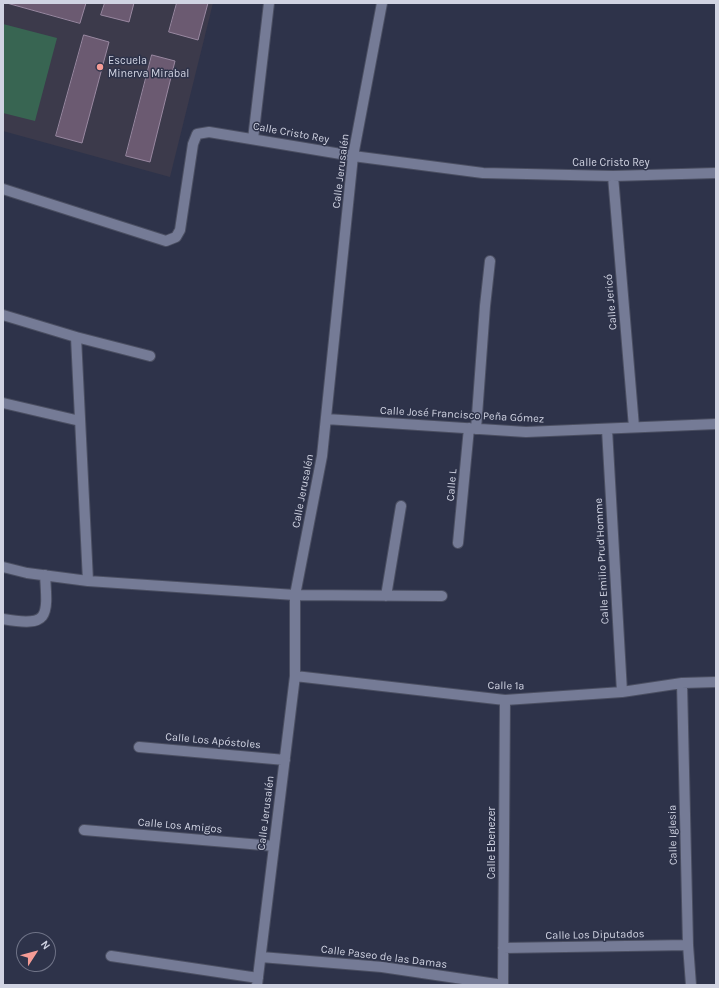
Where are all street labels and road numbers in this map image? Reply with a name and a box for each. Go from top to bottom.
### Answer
street label: Calle Cristo Rey [252,120,330,146]
street label: Calle Jerusalén [330,133,352,209]
street label: Calle Cristo Rey [572,156,650,170]
street label: Calle Jericó [602,273,620,331]
street label: Calle José Francisco Peña Gómez [380,404,544,426]
street label: Calle Jerusalén [289,453,317,529]
street label: Calle L [444,468,460,502]
street label: Calle Emilio Prud'Homme [592,498,612,624]
street label: Calle 1a [487,679,525,693]
street label: Calle Los Apóstoles [165,730,261,752]
street label: Calle Jerusalén [255,775,277,851]
street label: Calle Iglesia [666,805,680,865]
street label: Calle Ebenezer [485,807,499,879]
street label: Calle Los Amigos [137,816,223,836]
street label: Calle Los Diputados [545,928,645,942]
street label: Calle Paseo de las Damas [320,943,448,971]

